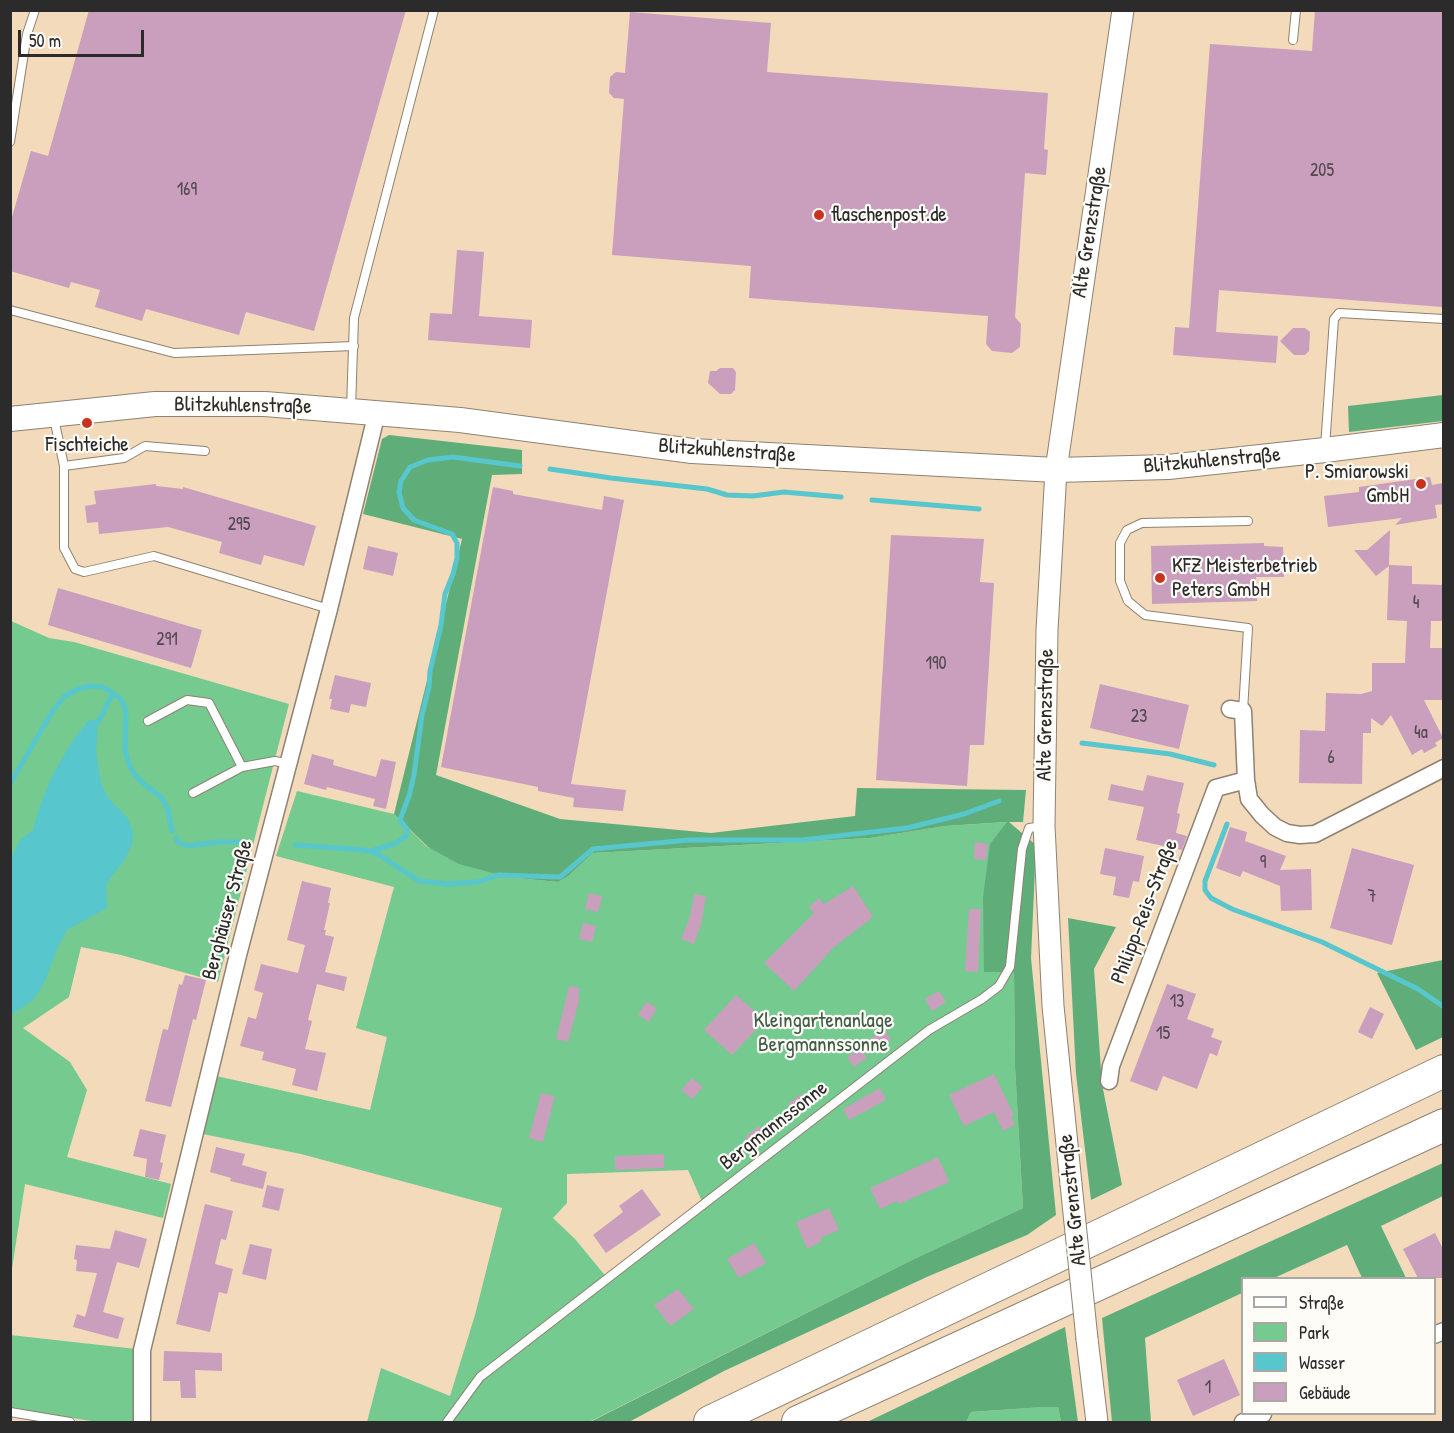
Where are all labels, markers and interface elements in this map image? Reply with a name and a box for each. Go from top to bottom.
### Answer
scale bar [21,18,147,56]
text: 50 m [29,28,61,53]
house number: 205 [1310,160,1334,182]
street label: Alte Grenzstraße [1067,165,1113,299]
house number: 169 [177,179,197,201]
place label: flaschenpost.de [831,202,947,228]
marker: flaschenpost.de [812,208,826,222]
street label: Blitzkuhlenstraße [174,392,312,420]
marker: Fischteiche [80,416,94,430]
place label: Fischteiche [45,432,129,458]
street label: Blitzkuhlenstraße [657,434,797,468]
street label: Blitzkuhlenstraße [1142,442,1282,480]
place label: P. Smiarowski GmbH [1305,459,1409,509]
marker: P. Smiarowski GmbH [1414,477,1428,491]
house number: 295 [228,514,250,536]
place label: KFZ Meisterbetrieb Peters GmbH [1172,553,1318,603]
marker: KFZ Meisterbetrieb Peters GmbH [1153,571,1167,585]
house number: 4 [1413,592,1419,614]
house number: 291 [156,629,178,651]
street label: Alte Grenzstraße [1032,649,1060,781]
house number: 190 [925,653,947,675]
house number: 23 [1131,706,1147,728]
house number: 4a [1414,722,1428,744]
house number: 6 [1327,747,1335,769]
street label: Philipp-Reis-Straße [1106,836,1184,988]
street label: Berghäuser Straße [197,837,259,983]
house number: 9 [1260,852,1266,874]
house number: 7 [1368,886,1376,908]
house number: 13 [1170,991,1184,1013]
park label: Kleingartenanlage Bergmannssonne [753,1008,893,1058]
house number: 15 [1156,1023,1170,1045]
street label: Bergmannssonne [715,1076,833,1176]
street label: Alte Grenzstraße [1054,1133,1092,1267]
legend [1241,1277,1436,1415]
text: Straße [1299,1290,1344,1315]
text: Park [1299,1320,1329,1345]
text: Wasser [1299,1350,1345,1375]
house number: 1 [1205,1377,1211,1399]
text: Gebäude [1299,1380,1351,1405]

